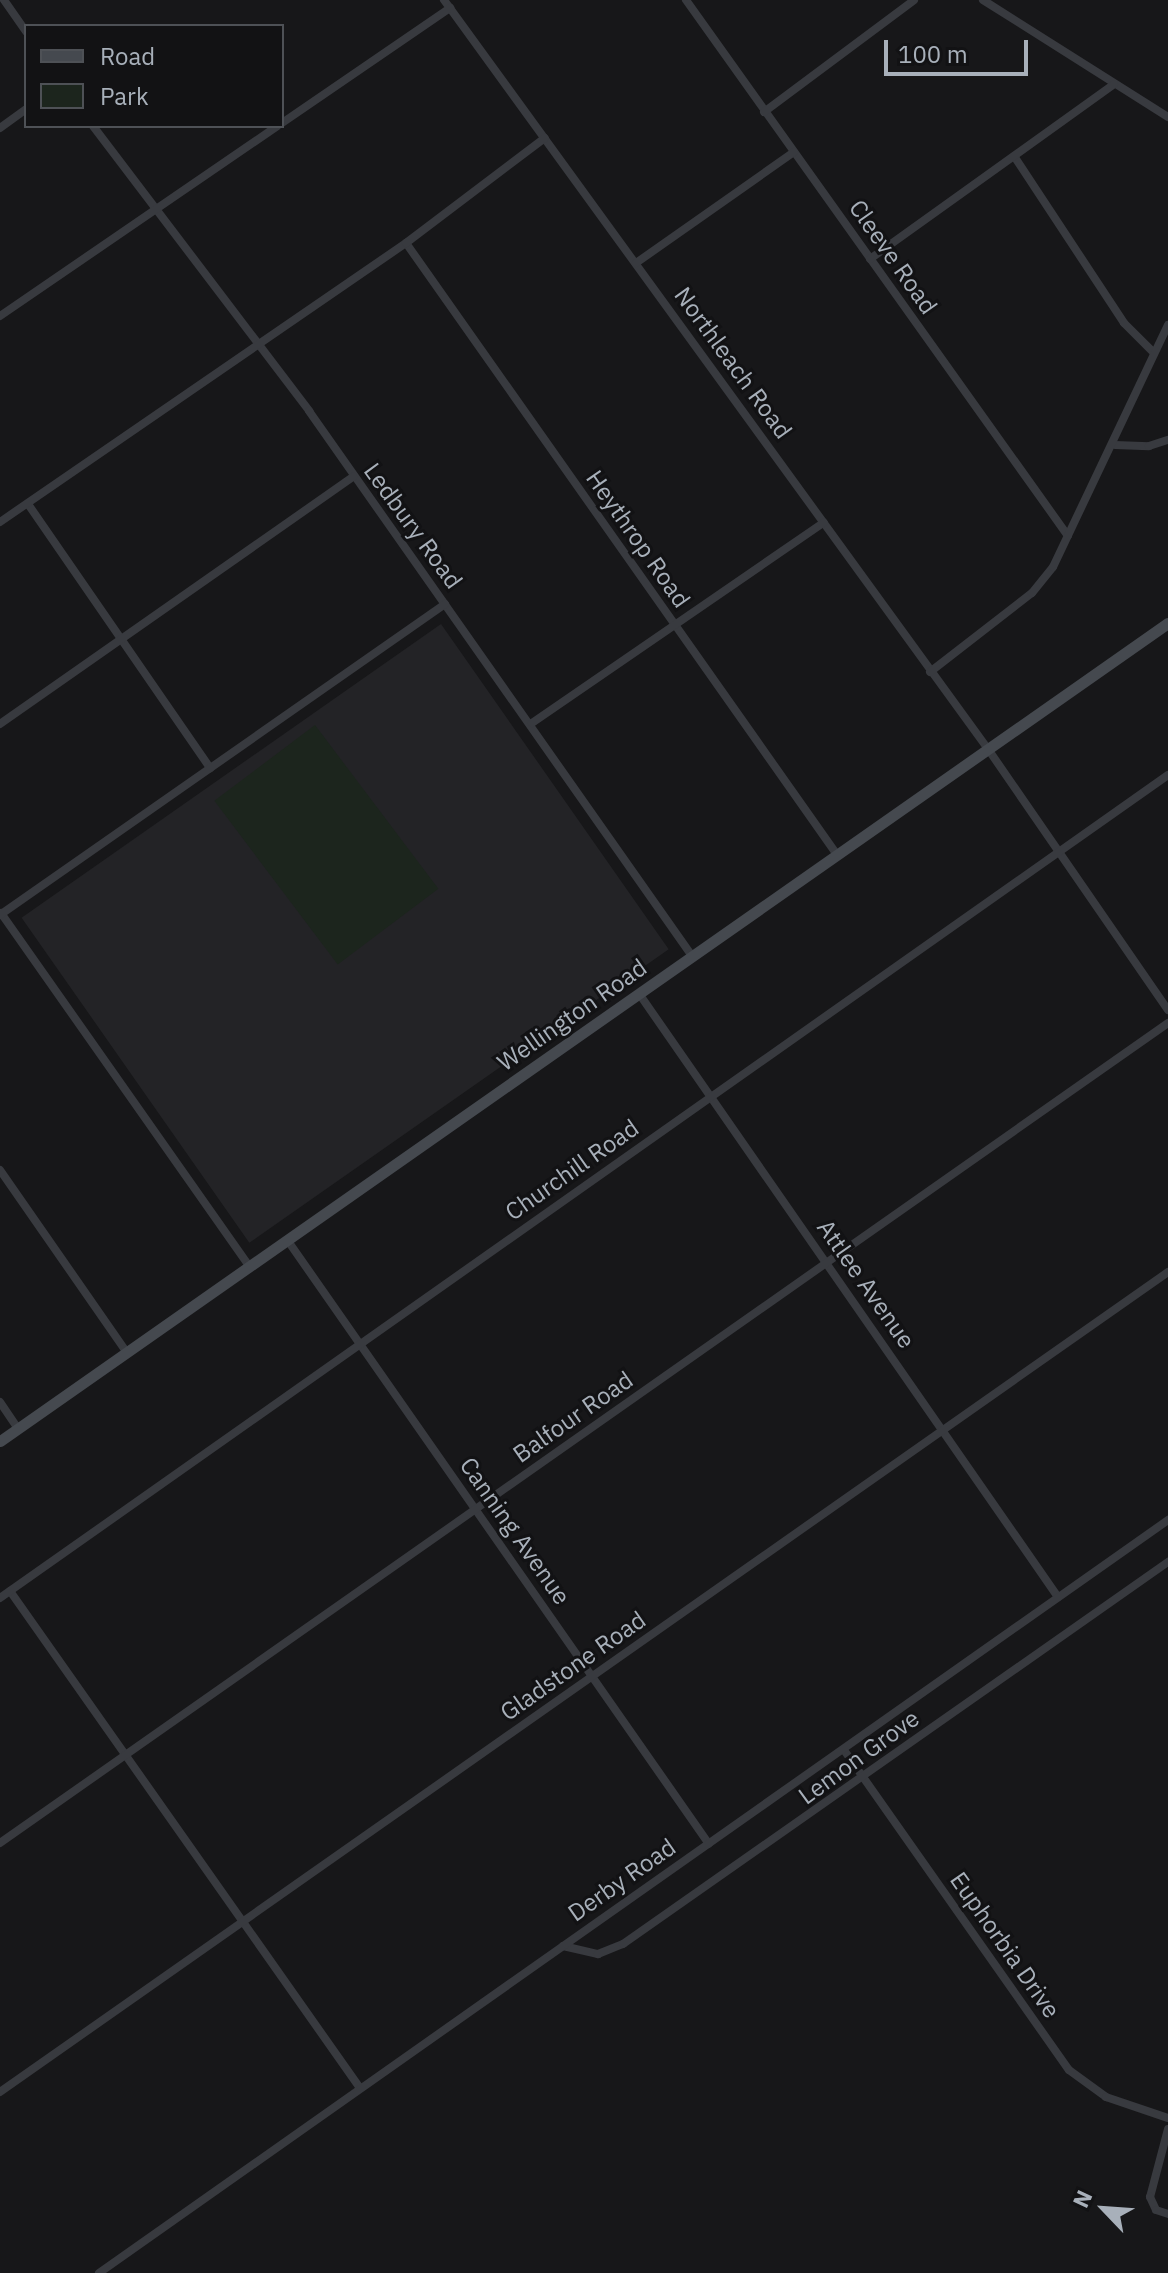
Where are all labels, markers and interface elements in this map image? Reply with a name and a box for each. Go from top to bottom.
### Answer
legend [24,24,284,128]
scale bar [888,24,1032,74]
text: 100 m [898,38,968,70]
text: Road [100,40,155,72]
text: Park [100,80,149,112]
street label: Cleeve Road [843,194,943,320]
street label: Northleach Road [668,282,798,444]
street label: Ledbury Road [358,458,468,594]
street label: Heythrop Road [580,465,696,613]
street label: Wellington Road [492,953,652,1077]
street label: Churchill Road [500,1113,644,1227]
street label: Attlee Avenue [811,1214,921,1354]
street label: Balfour Road [508,1365,638,1469]
street label: Canning Avenue [454,1452,576,1610]
street label: Gladstone Road [495,1605,651,1727]
street label: Lemon Grove [793,1704,925,1810]
street label: Derby Road [563,1832,681,1928]
street label: Euphorbia Drive [944,1866,1066,2024]
north arrow [1064,2169,1144,2249]
text: N [1065,2185,1098,2212]

